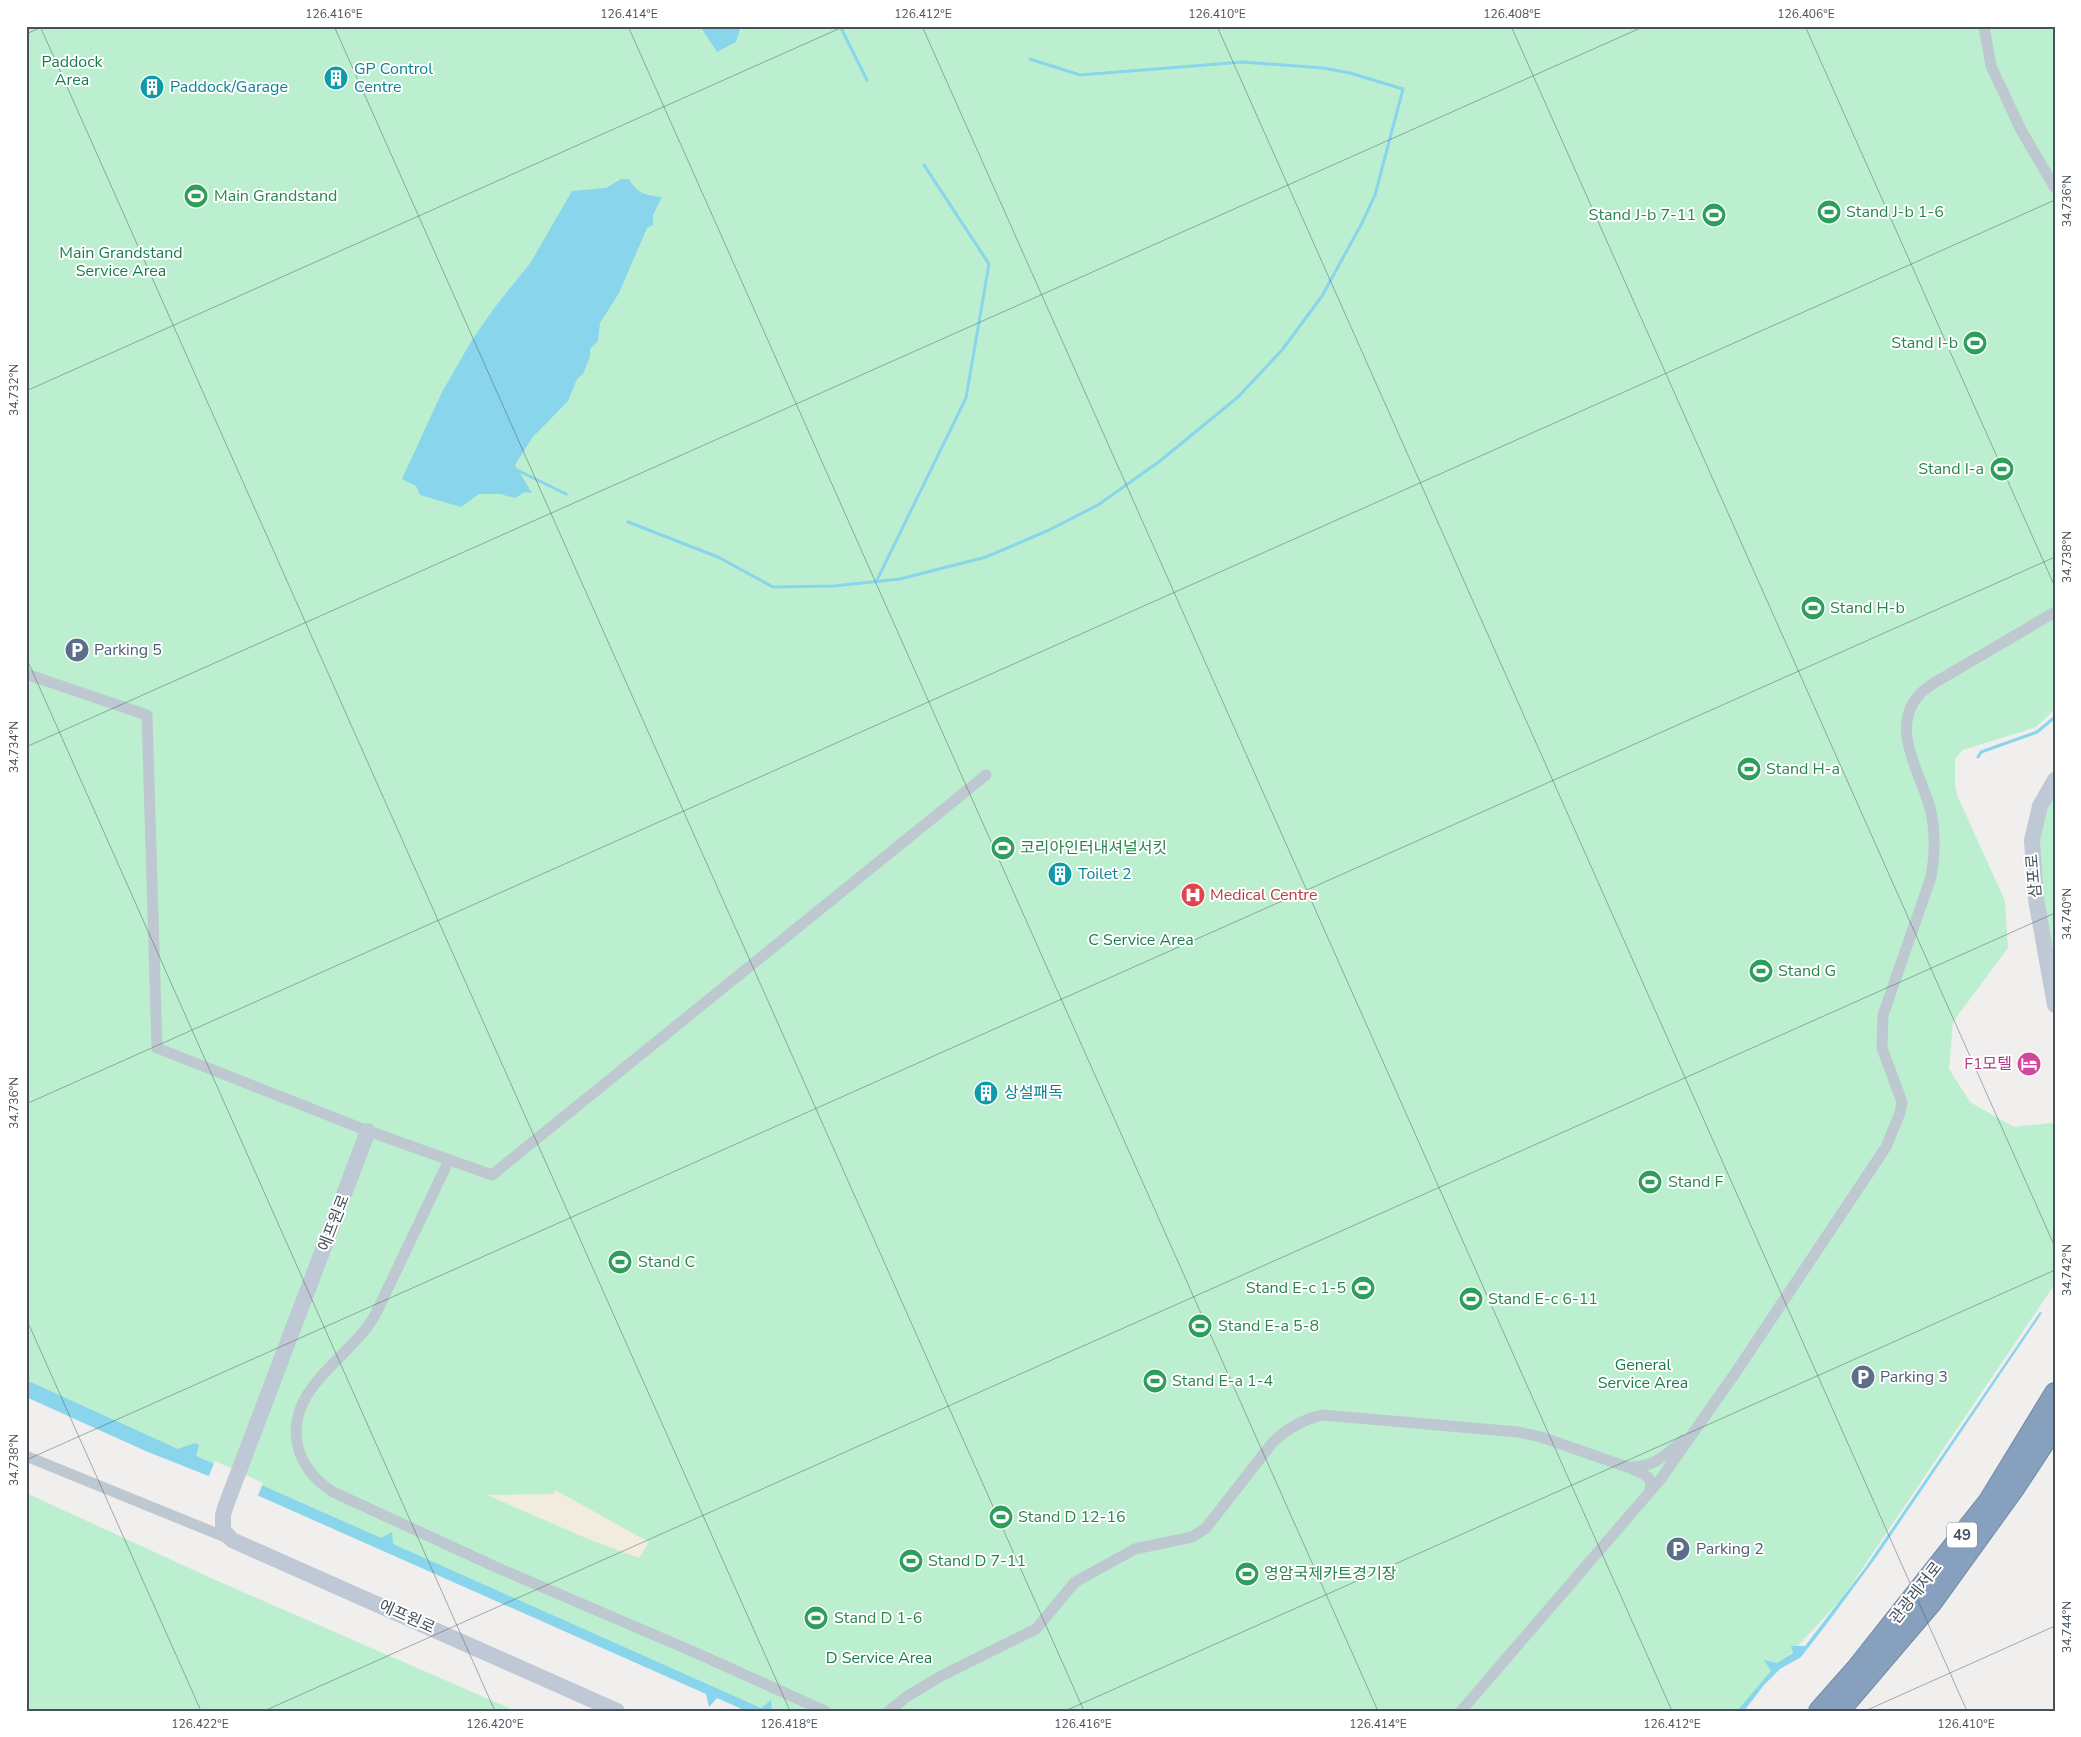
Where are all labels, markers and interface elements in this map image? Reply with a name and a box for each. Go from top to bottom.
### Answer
text: 126.416°E [305,6,363,22]
text: 126.414°E [600,6,658,22]
text: 126.412°E [894,6,952,22]
text: 126.410°E [1188,6,1246,22]
text: 126.408°E [1483,6,1541,22]
text: 126.406°E [1777,6,1835,22]
park label: Paddock Area [41,51,104,91]
place label: GP Control Centre [354,58,433,98]
building icon: GP Control Centre [323,65,349,91]
building icon: Paddock/Garage [139,74,165,100]
place label: Paddock/Garage [170,76,288,98]
text: 34.736°N [2059,175,2075,227]
sports icon: Main Grandstand [183,183,209,209]
place label: Main Grandstand [214,185,337,207]
sports icon: Stand J-b 1-6 [1816,199,1842,225]
place label: Stand J-b 1-6 [1846,201,1944,223]
sports icon: Stand J-b 7-11 [1701,202,1727,228]
place label: Stand J-b 7-11 [1589,204,1696,226]
park label: Main Grandstand Service Area [59,242,183,282]
sports icon: Stand I-b [1962,330,1988,356]
place label: Stand I-b [1891,332,1958,354]
text: 34.732°N [6,364,22,416]
sports icon: Stand I-a [1989,456,2015,482]
place label: Stand I-a [1918,458,1984,480]
text: 34.738°N [2059,531,2075,583]
sports icon: Stand H-b [1800,595,1826,621]
place label: Stand H-b [1830,597,1905,619]
parking icon: Parking 5 [64,637,90,663]
place label: Parking 5 [94,639,162,661]
text: 34.734°N [6,721,22,773]
sports icon: Stand H-a [1736,756,1762,782]
place label: Stand H-a [1766,758,1840,780]
sports icon: 코리아인터내셔널서킷 [990,835,1016,861]
place label: 코리아인터내셔널서킷 [1020,837,1167,859]
street label: 삼포로 [2021,853,2047,899]
building icon: Toilet 2 [1047,861,1073,887]
place label: Toilet 2 [1078,863,1132,885]
hospital icon: Medical Centre [1180,882,1206,908]
place label: Medical Centre [1210,884,1317,906]
text: 34.740°N [2059,888,2075,940]
park label: C Service Area [1088,929,1194,951]
sports icon: Stand G [1748,958,1774,984]
place label: Stand G [1778,960,1836,982]
hotel icon: F1모텔 [2016,1051,2042,1077]
place label: F1모텔 [1964,1053,2012,1075]
text: 34.736°N [6,1077,22,1129]
building icon: 상설패독 [973,1080,999,1106]
place label: 상설패독 [1004,1082,1063,1104]
sports icon: Stand F [1637,1169,1663,1195]
place label: Stand F [1668,1171,1723,1193]
street label: 에프원로 [313,1191,355,1254]
text: 34.742°N [2059,1244,2075,1296]
sports icon: Stand C [607,1249,633,1275]
place label: Stand C [638,1251,695,1273]
sports icon: Stand E-c 1-5 [1350,1275,1376,1301]
place label: Stand E-c 1-5 [1246,1277,1346,1299]
sports icon: Stand E-c 6-11 [1458,1286,1484,1312]
place label: Stand E-c 6-11 [1488,1288,1598,1310]
sports icon: Stand E-a 5-8 [1187,1313,1213,1339]
place label: Stand E-a 5-8 [1218,1315,1319,1337]
park label: General Service Area [1598,1354,1688,1394]
parking icon: Parking 3 [1850,1364,1876,1390]
place label: Parking 3 [1880,1366,1948,1388]
sports icon: Stand E-a 1-4 [1142,1368,1168,1394]
place label: Stand E-a 1-4 [1172,1370,1274,1392]
text: 34.738°N [6,1434,22,1486]
sports icon: Stand D 12-16 [988,1504,1014,1530]
place label: Stand D 12-16 [1018,1506,1126,1528]
road number: 49 [1947,1522,1977,1548]
parking icon: Parking 2 [1665,1536,1691,1562]
place label: Parking 2 [1696,1538,1764,1560]
sports icon: Stand D 7-11 [898,1548,924,1574]
place label: Stand D 7-11 [928,1550,1026,1572]
street label: 관광레저로 [1885,1557,1947,1629]
sports icon: 영암국제카트경기장 [1234,1561,1260,1587]
place label: 영암국제카트경기장 [1264,1563,1397,1585]
street label: 에프원로 [376,1595,439,1639]
text: 34.744°N [2059,1601,2075,1653]
sports icon: Stand D 1-6 [803,1605,829,1631]
place label: Stand D 1-6 [834,1607,922,1629]
park label: D Service Area [826,1647,932,1669]
text: 126.422°E [171,1716,229,1732]
text: 126.420°E [466,1716,524,1732]
text: 126.418°E [760,1716,818,1732]
text: 126.416°E [1054,1716,1112,1732]
text: 126.414°E [1349,1716,1407,1732]
text: 126.412°E [1643,1716,1701,1732]
text: 126.410°E [1937,1716,1995,1732]

